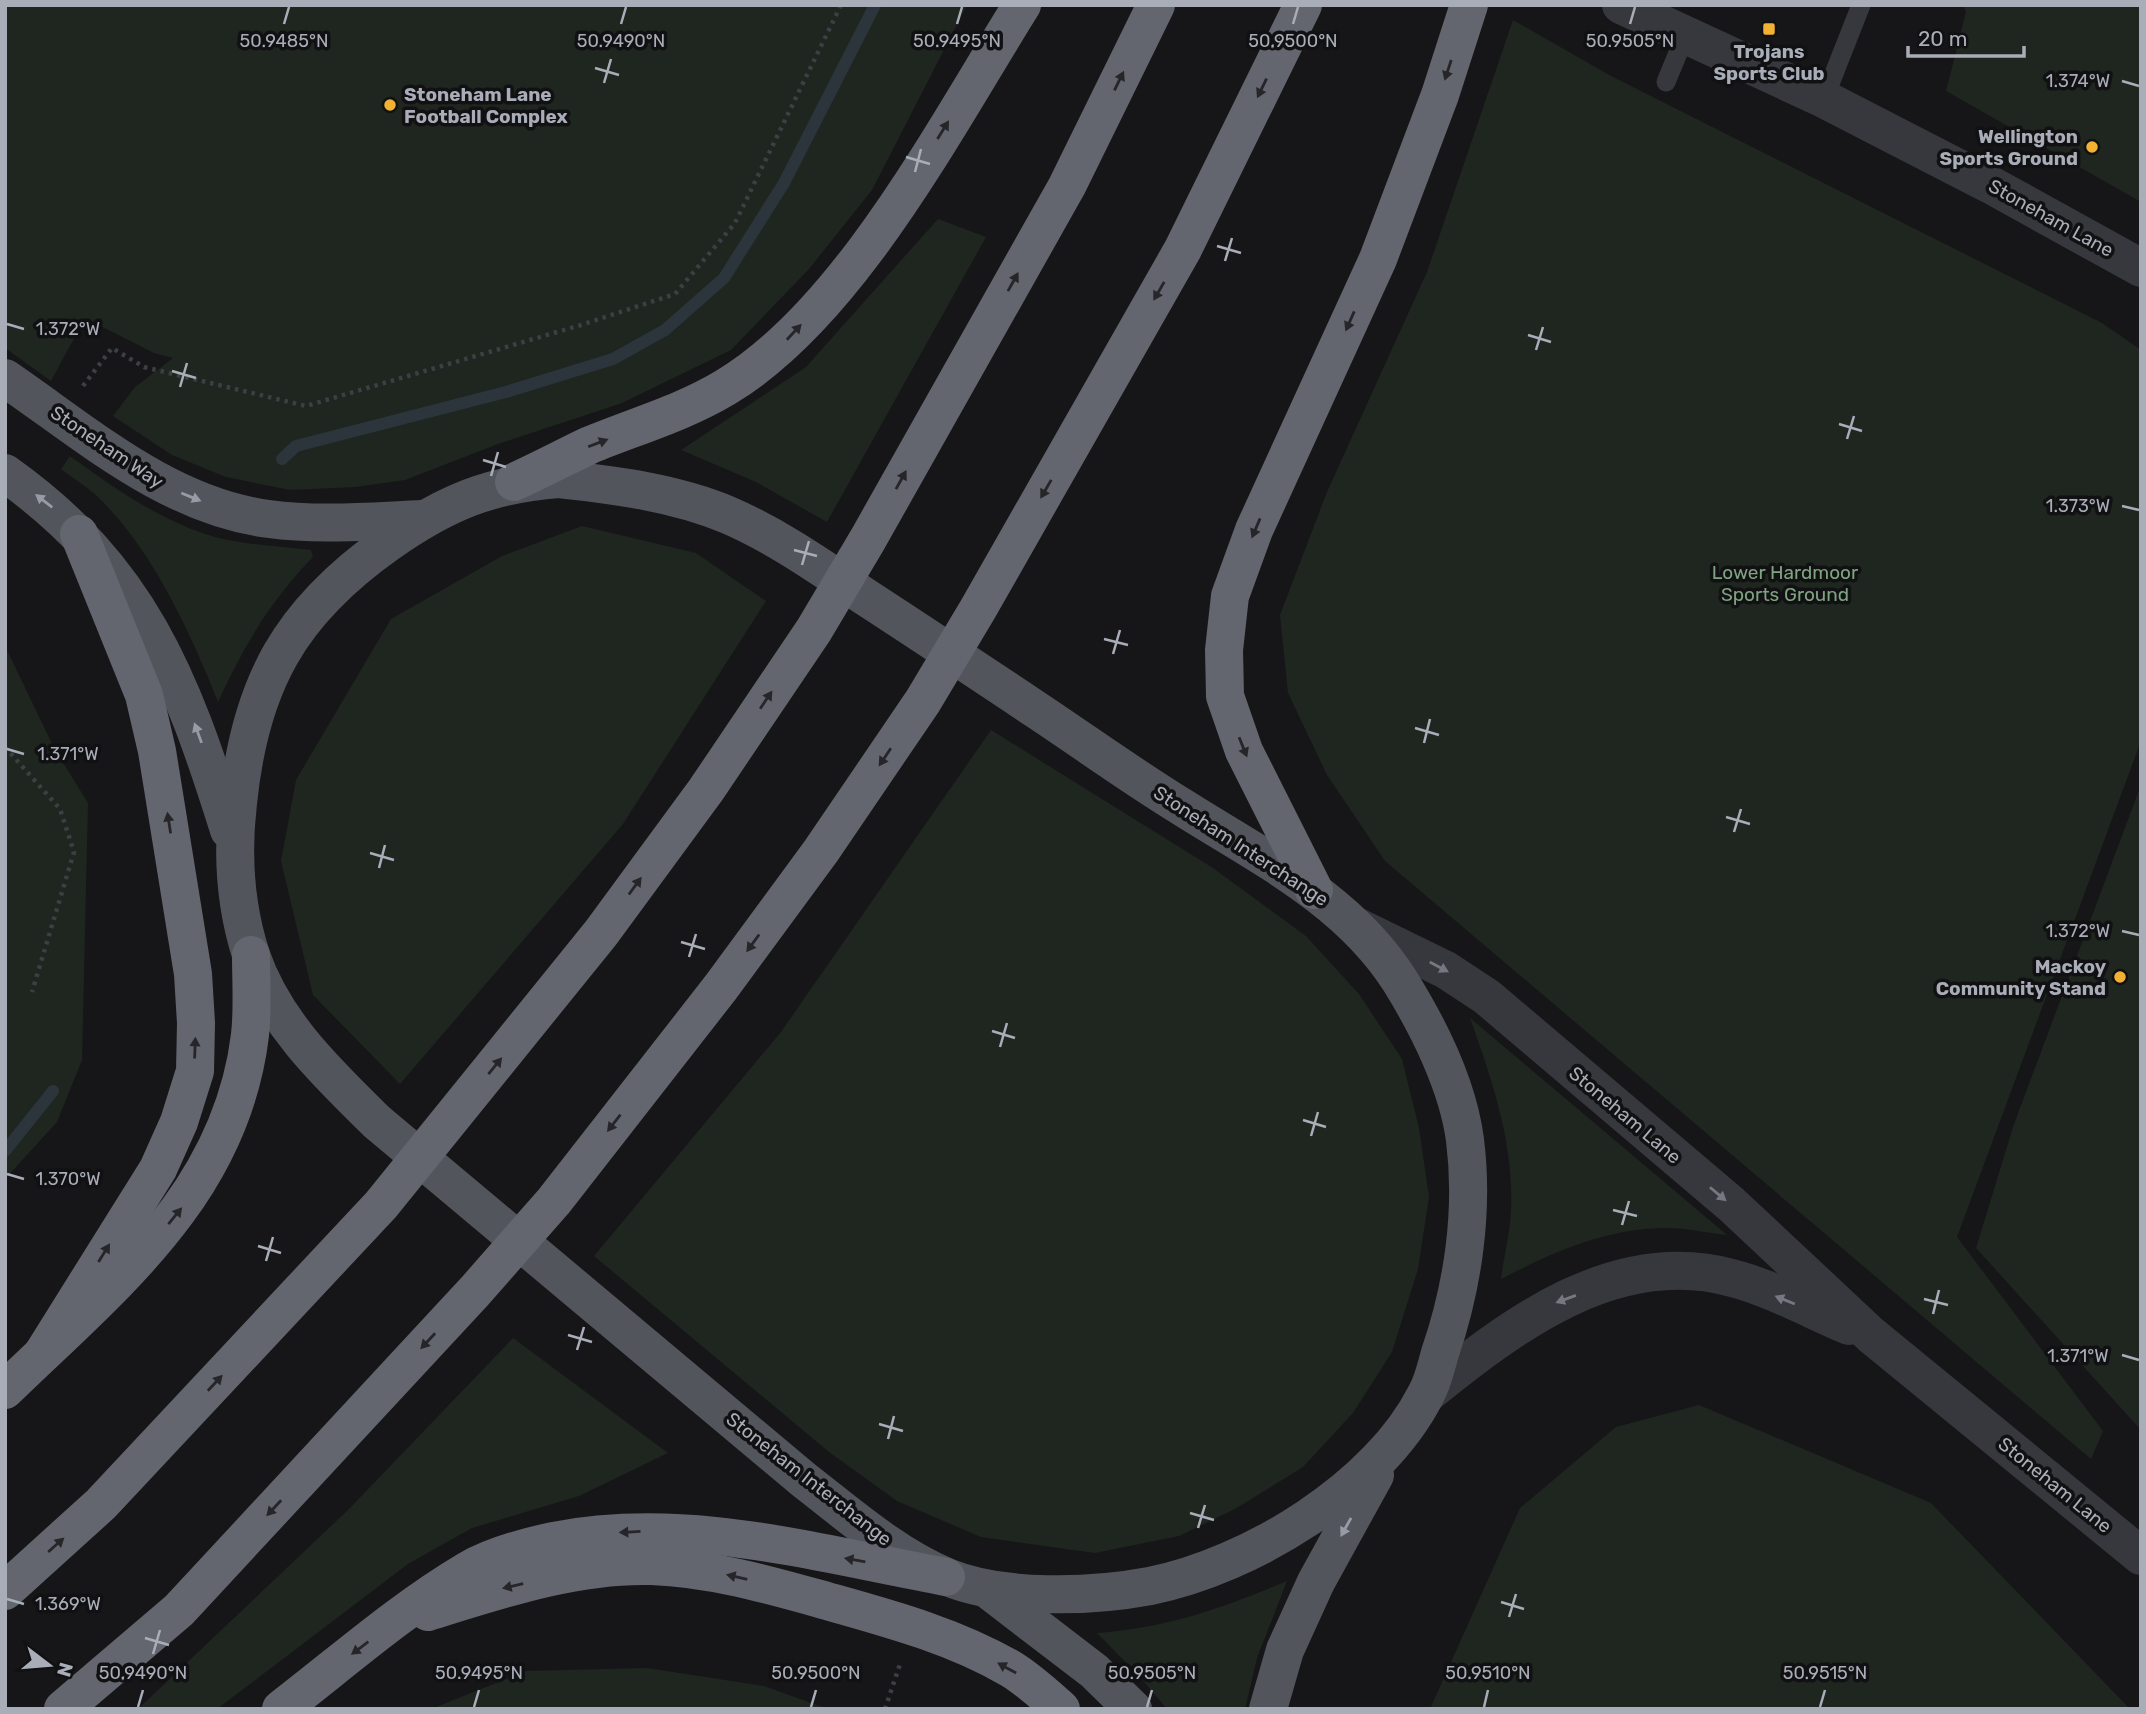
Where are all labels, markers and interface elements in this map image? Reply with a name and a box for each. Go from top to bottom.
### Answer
scale bar [1908,14,2024,58]
marker: Trojans Sports Club [1761,21,1777,37]
text: 20 m [1918,26,1967,51]
text: 50.9485°N [240,30,328,52]
text: 50.9490°N [577,30,665,52]
text: 50.9495°N [913,30,1001,52]
text: 50.9500°N [1248,30,1338,52]
text: 50.9505°N [1586,30,1674,52]
place label: Trojans Sports Club [1713,40,1825,85]
one-way arrow [1442,60,1453,81]
text: 1.374°W [2046,70,2110,92]
one-way arrow [1114,71,1125,91]
one-way arrow [1256,78,1267,98]
place label: Stoneham Lane Football Complex [404,83,568,128]
marker: Stoneham Lane Football Complex [382,97,398,113]
one-way arrow [937,120,950,140]
place label: Wellington Sports Ground [1940,125,2078,170]
marker: Wellington Sports Ground [2084,139,2100,155]
street label: Stoneham Lane [1985,174,2117,262]
one-way arrow [1007,272,1019,292]
one-way arrow [1153,281,1165,301]
one-way arrow [1344,311,1356,331]
text: 1.372°W [36,318,100,340]
one-way arrow [785,323,802,340]
street label: Stoneham Way [46,401,168,493]
one-way arrow [588,437,609,448]
one-way arrow [895,470,907,490]
one-way arrow [1040,479,1052,499]
one-way arrow [180,492,201,503]
one-way arrow [35,494,53,509]
text: 1.373°W [2046,495,2110,517]
one-way arrow [1250,518,1262,538]
park label: Lower Hardmoor Sports Ground [1712,561,1859,606]
one-way arrow [759,691,773,709]
one-way arrow [192,723,203,744]
one-way arrow [1238,737,1249,758]
text: 1.371°W [37,743,99,765]
one-way arrow [879,748,892,767]
street label: Stoneham Interchange [1149,781,1333,911]
one-way arrow [163,812,174,834]
one-way arrow [628,877,642,895]
text: 1.372°W [2046,920,2110,942]
one-way arrow [747,934,761,952]
place label: Mackoy Community Stand [1936,955,2107,1000]
one-way arrow [1430,961,1450,973]
marker: Mackoy Community Stand [2112,969,2128,985]
one-way arrow [190,1037,201,1059]
one-way arrow [488,1057,503,1075]
street label: Stoneham Lane [1564,1061,1686,1169]
one-way arrow [607,1114,622,1132]
text: 1.370°W [35,1168,101,1190]
one-way arrow [1710,1186,1727,1201]
one-way arrow [167,1208,182,1225]
one-way arrow [98,1244,111,1263]
one-way arrow [1556,1293,1577,1304]
one-way arrow [1774,1294,1795,1305]
one-way arrow [421,1332,437,1349]
text: 1.371°W [2047,1345,2109,1367]
one-way arrow [206,1374,223,1391]
street label: Stoneham Interchange [722,1407,896,1551]
street label: Stoneham Lane [1994,1432,2116,1538]
one-way arrow [266,1499,282,1516]
one-way arrow [1340,1517,1352,1537]
one-way arrow [618,1527,640,1538]
one-way arrow [47,1537,65,1553]
one-way arrow [844,1554,866,1565]
one-way arrow [726,1571,748,1582]
one-way arrow [502,1581,524,1592]
text: 1.369°W [35,1593,101,1615]
north arrow [14,1630,84,1700]
one-way arrow [351,1641,369,1655]
text: N [52,1660,78,1679]
text: 50.9490°N [99,1662,187,1684]
text: 50.9495°N [435,1662,523,1684]
text: 50.9500°N [771,1662,861,1684]
one-way arrow [997,1662,1017,1674]
text: 50.9505°N [1108,1662,1196,1684]
text: 50.9510°N [1445,1662,1531,1684]
text: 50.9515°N [1783,1662,1867,1684]

